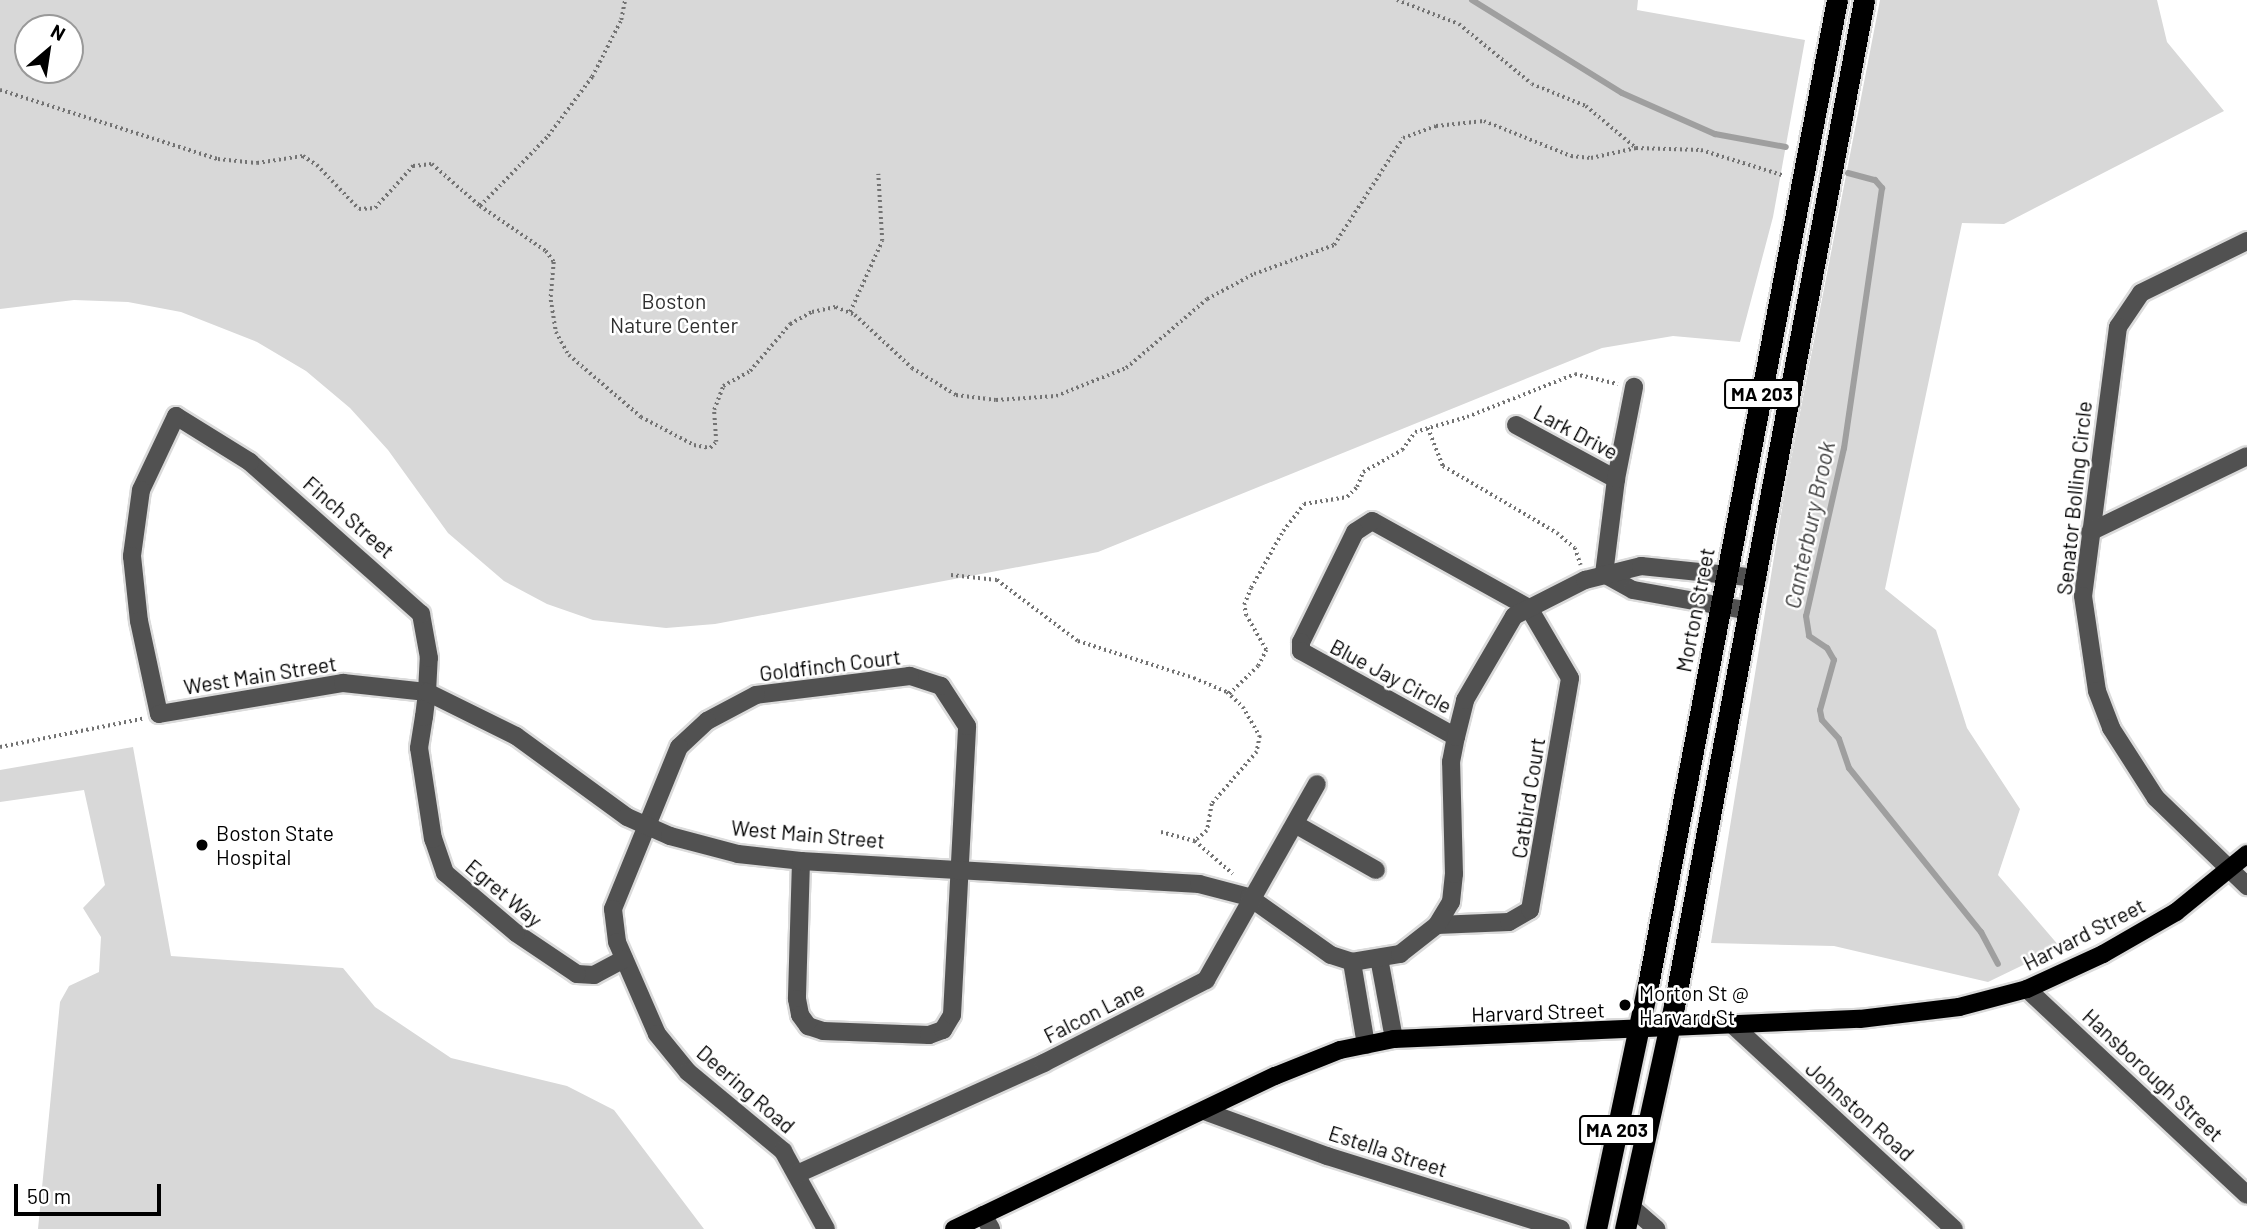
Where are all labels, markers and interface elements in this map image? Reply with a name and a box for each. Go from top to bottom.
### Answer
north arrow [14,14,84,84]
text: N [47,19,70,45]
park label: Boston Nature Center [610,288,738,338]
road number: MA 203 [1724,378,1800,410]
street label: Lark Drive [1530,399,1622,465]
street label: Senator Bolling Circle [2051,400,2097,596]
water label: Canterbury Brook [1778,439,1840,611]
street label: Finch Street [298,471,400,563]
street label: Morton Street [1671,546,1719,674]
street label: Blue Jay Circle [1326,633,1456,719]
street label: Goldfinch Court [758,644,902,686]
street label: West Main Street [182,650,338,700]
street label: Catbird Court [1506,736,1550,860]
street label: West Main Street [730,815,886,853]
place label: Boston State Hospital [216,820,334,870]
marker: Boston State Hospital [194,837,210,853]
street label: Egret Way [461,854,547,932]
street label: Harvard Street [2019,892,2149,976]
street label: Falcon Lane [1039,976,1149,1048]
place label: Morton St @ Harvard St [1639,980,1749,1030]
street label: Harvard Street [1471,997,1605,1027]
marker: Morton St @ Harvard St [1617,997,1633,1013]
street label: Hansborough Street [2077,1003,2229,1147]
street label: Deering Road [692,1040,800,1138]
street label: Johnston Road [1801,1056,1919,1166]
road number: MA 203 [1578,1114,1656,1146]
street label: Estella Street [1326,1120,1450,1182]
scale bar [18,1170,164,1214]
text: 50 m [27,1183,71,1208]

